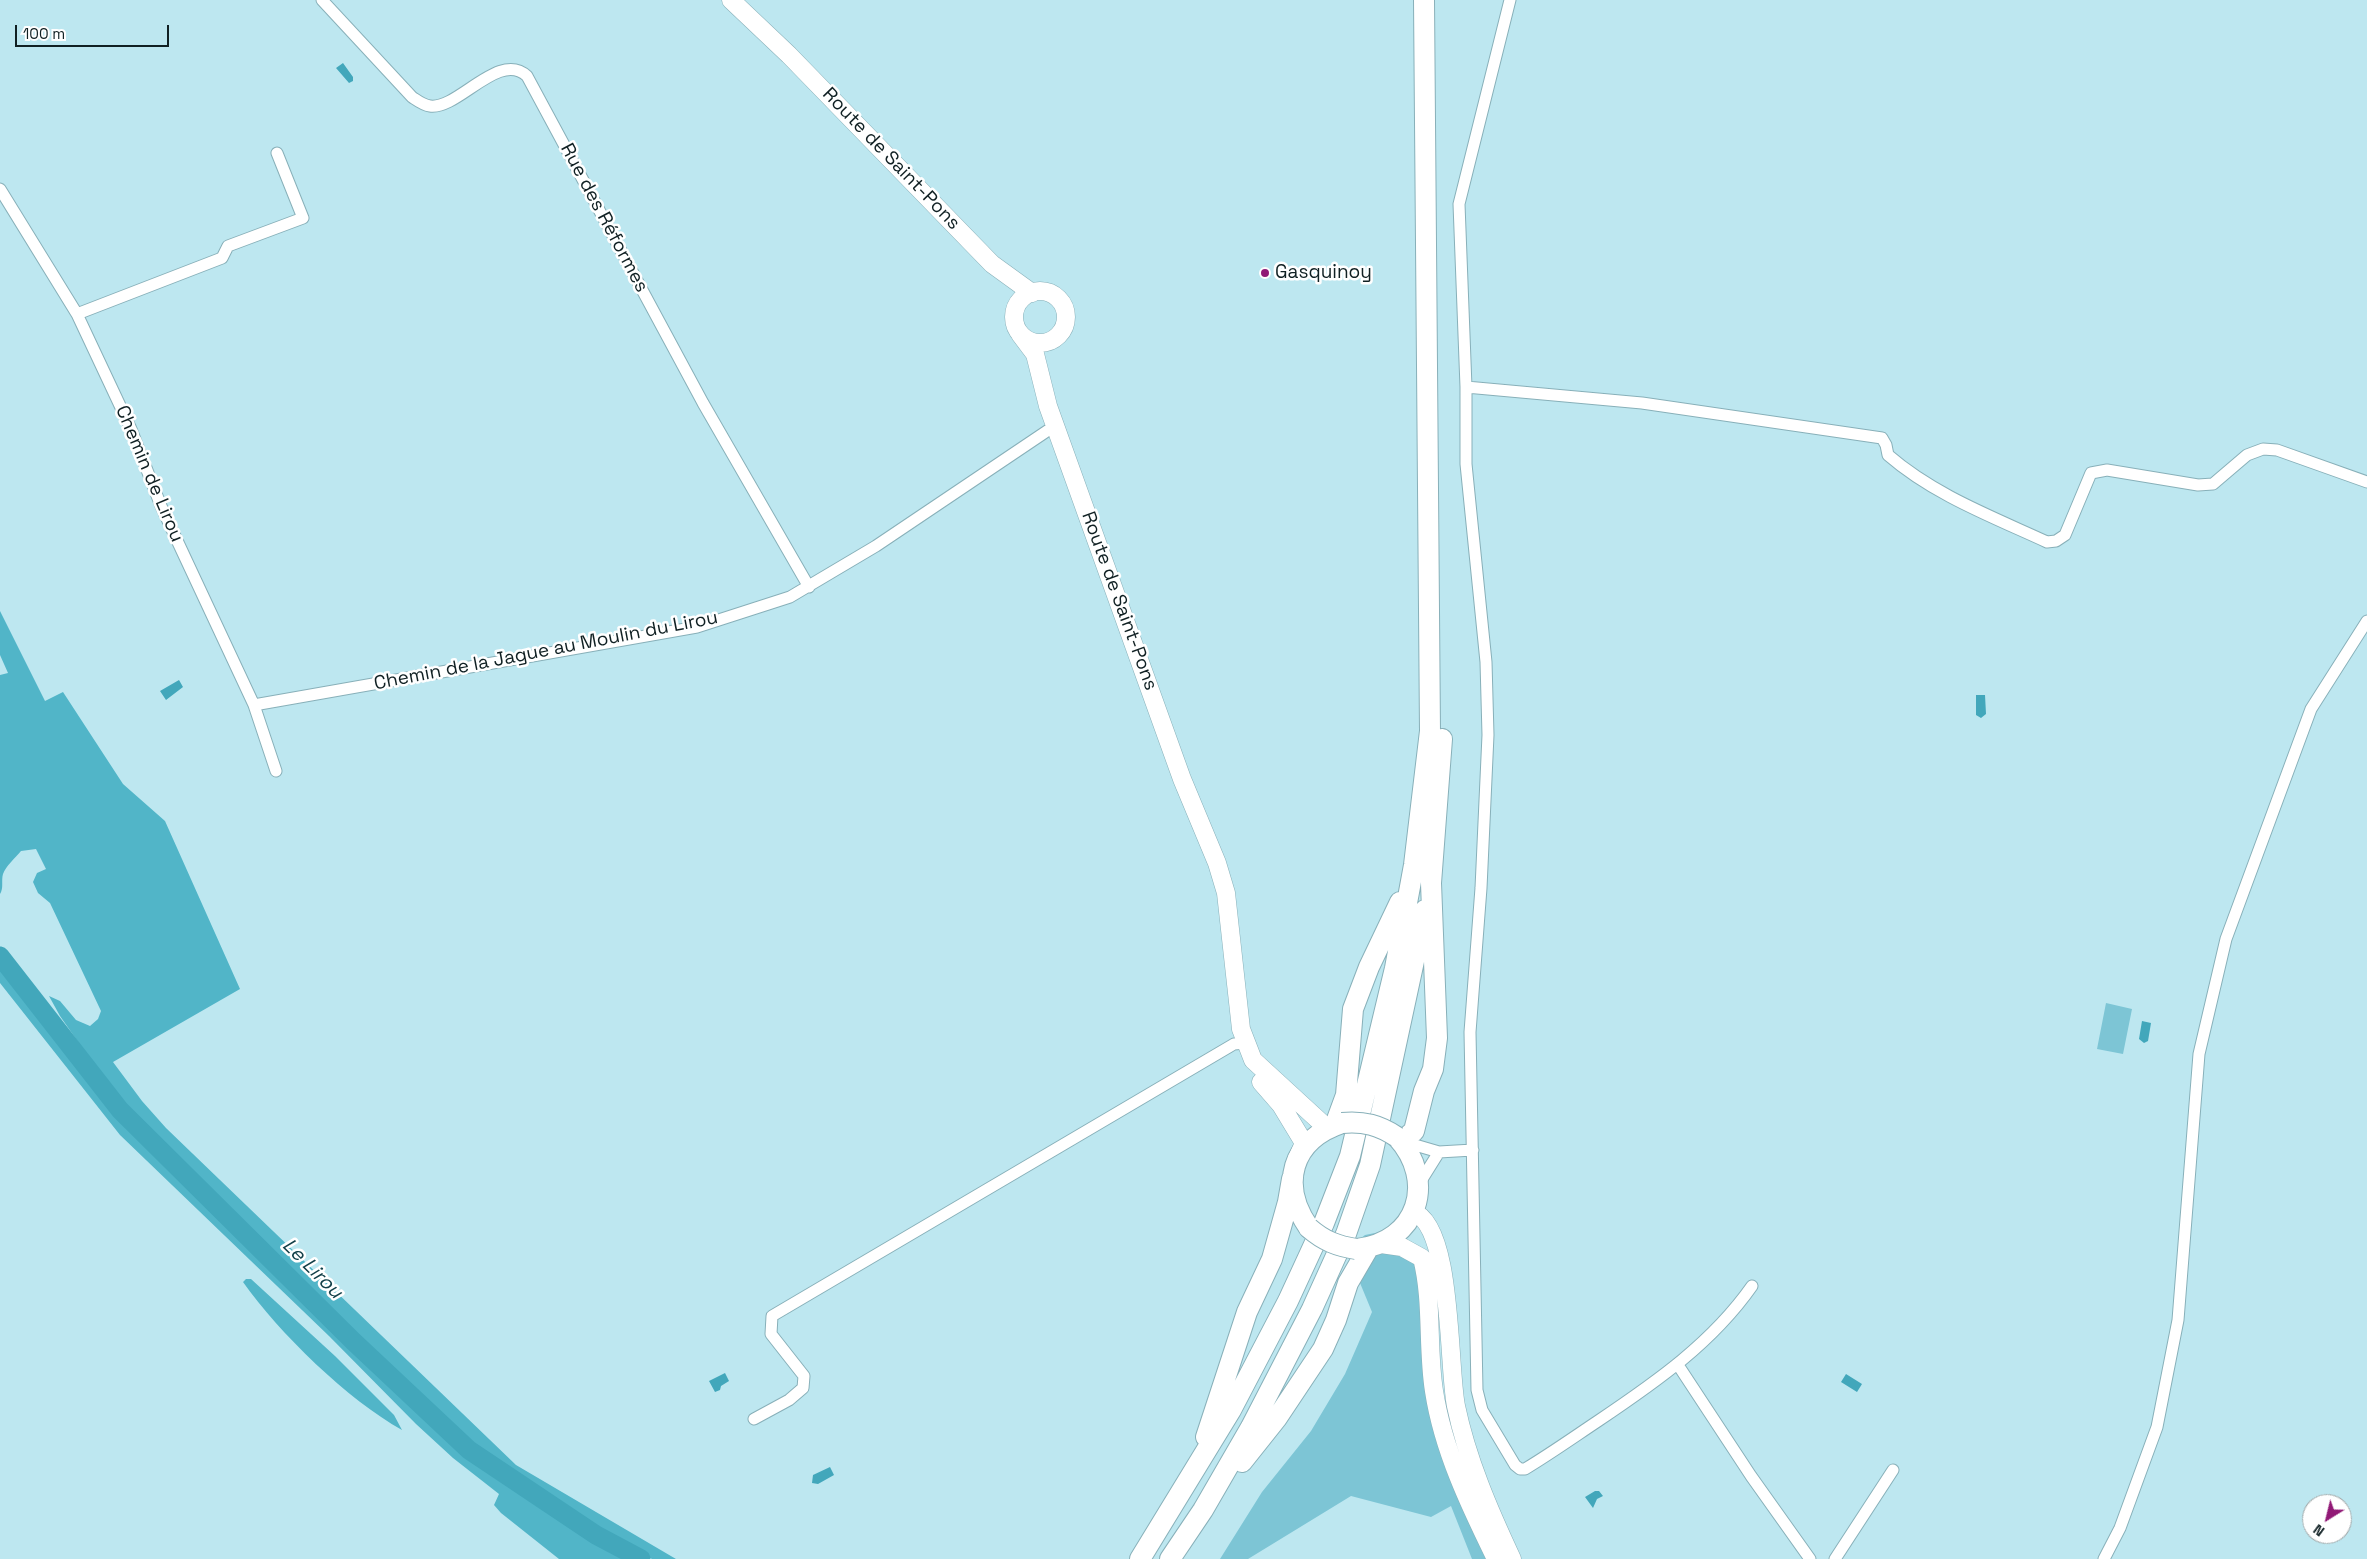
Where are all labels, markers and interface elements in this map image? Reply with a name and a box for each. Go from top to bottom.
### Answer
scale bar [18,15,171,47]
text: 100 m [23,24,65,43]
street label: Route de Saint-Pons [817,83,965,235]
street label: Rue des Réformes [555,140,653,296]
place label: Gasquinoy [1275,262,1372,284]
marker: Gasquinoy [1259,267,1271,279]
street label: Chemin de Lirou [110,402,188,546]
street label: Route de Saint-Pons [1076,509,1162,693]
street label: Chemin de la Jague au Moulin du Lirou [372,606,720,696]
water label: Le Lirou [277,1234,347,1304]
north arrow [2302,1494,2352,1544]
text: N [2310,1520,2328,1540]

